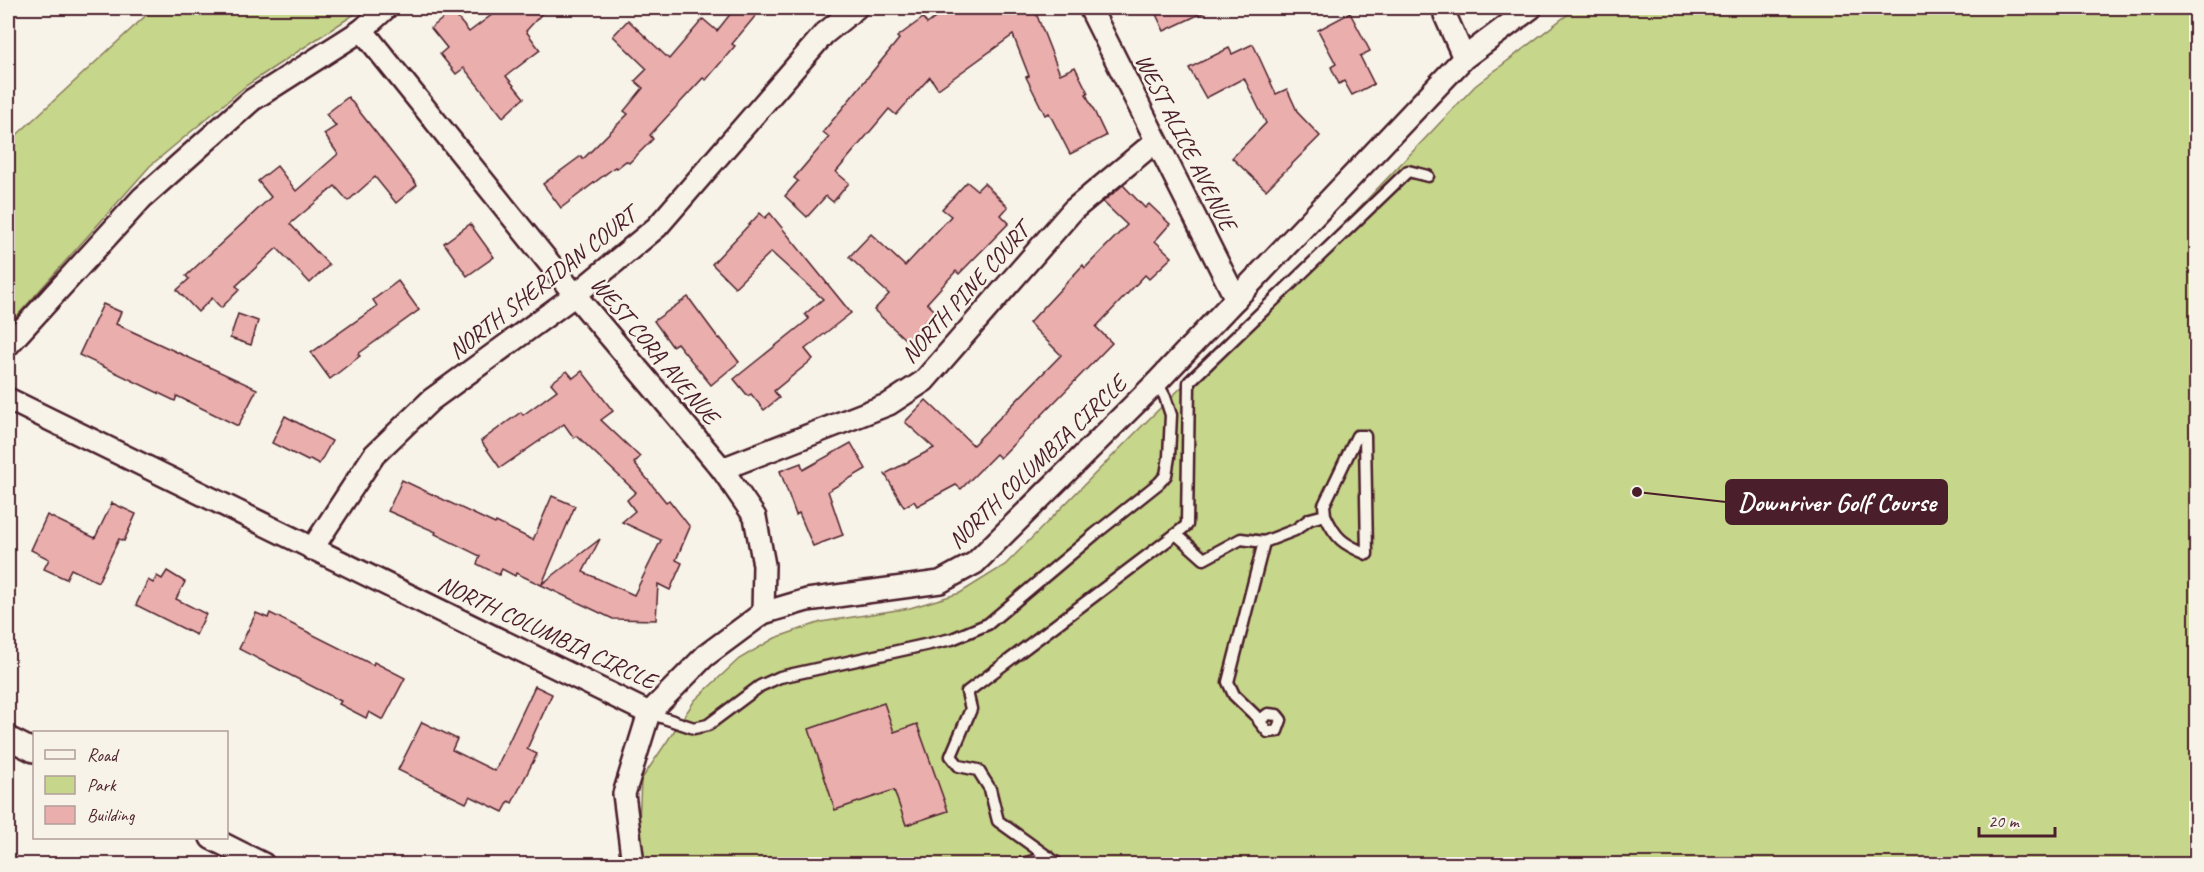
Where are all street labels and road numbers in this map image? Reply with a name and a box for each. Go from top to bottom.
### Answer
street label: WEST ALICE AVENUE [1129,49,1245,238]
street label: NORTH SHERIDAN COURT [442,197,647,366]
street label: NORTH PINE COURT [894,212,1040,369]
street label: WEST CORA AVENUE [584,270,728,433]
street label: NORTH COLUMBIA CIRCLE [941,367,1135,555]
street label: NORTH COLUMBIA CIRCLE [433,568,664,697]

